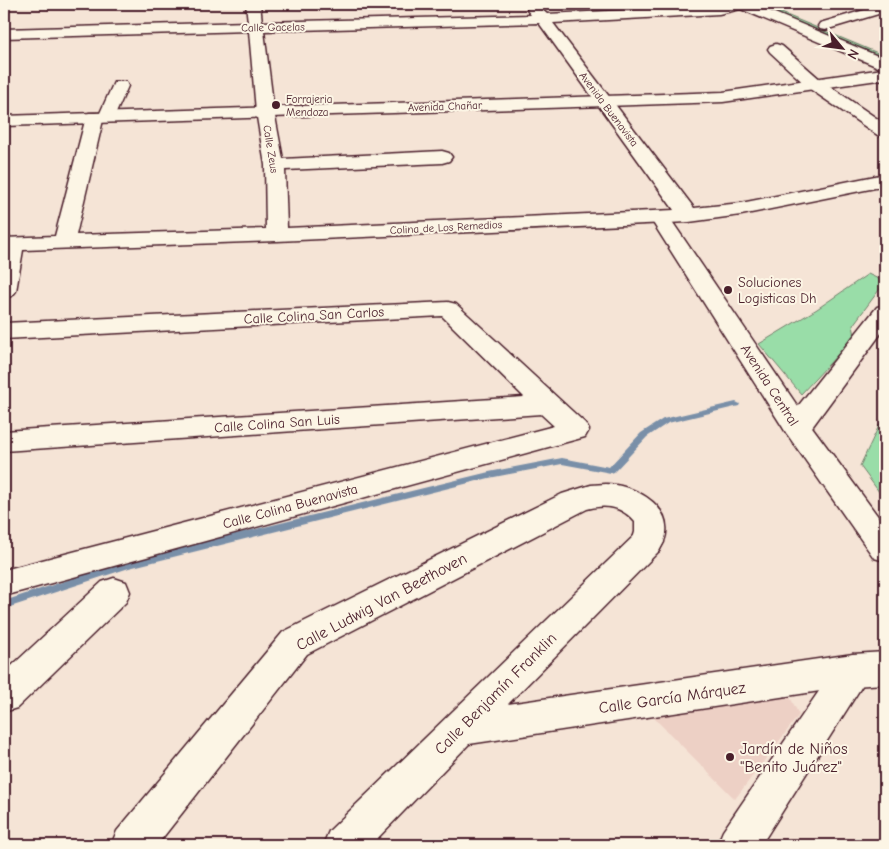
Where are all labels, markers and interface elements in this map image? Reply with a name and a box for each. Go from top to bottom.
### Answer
street label: Calle Gacelas [241,20,305,35]
north arrow [816,22,866,72]
text: N [843,46,863,62]
street label: Avenida Buenavista [576,69,641,149]
place label: Forrajeria Mendoza [286,93,332,119]
marker: Forrajeria Mendoza [270,99,282,111]
street label: Avenida Chañar [408,99,483,114]
street label: Calle Zeus [260,124,281,174]
street label: Colina de Los Remedios [390,218,503,237]
place label: Soluciones Logisticas Dh [738,274,817,307]
marker: Soluciones Logisticas Dh [722,284,734,296]
street label: Calle Colina San Carlos [243,303,385,328]
street label: Avenida Central [737,341,802,429]
street label: Calle Colina San Luis [214,411,341,436]
street label: Calle Colina Buenavista [221,480,359,533]
street label: Calle Ludwig Van Beethoven [293,549,470,655]
street label: Calle Benjamín Franklin [431,629,560,758]
street label: Calle García Márquez [598,679,747,717]
place label: Jardín de Niños "Benito Juárez" [740,740,848,776]
marker: Jardín de Niños "Benito Juárez" [724,751,736,763]

